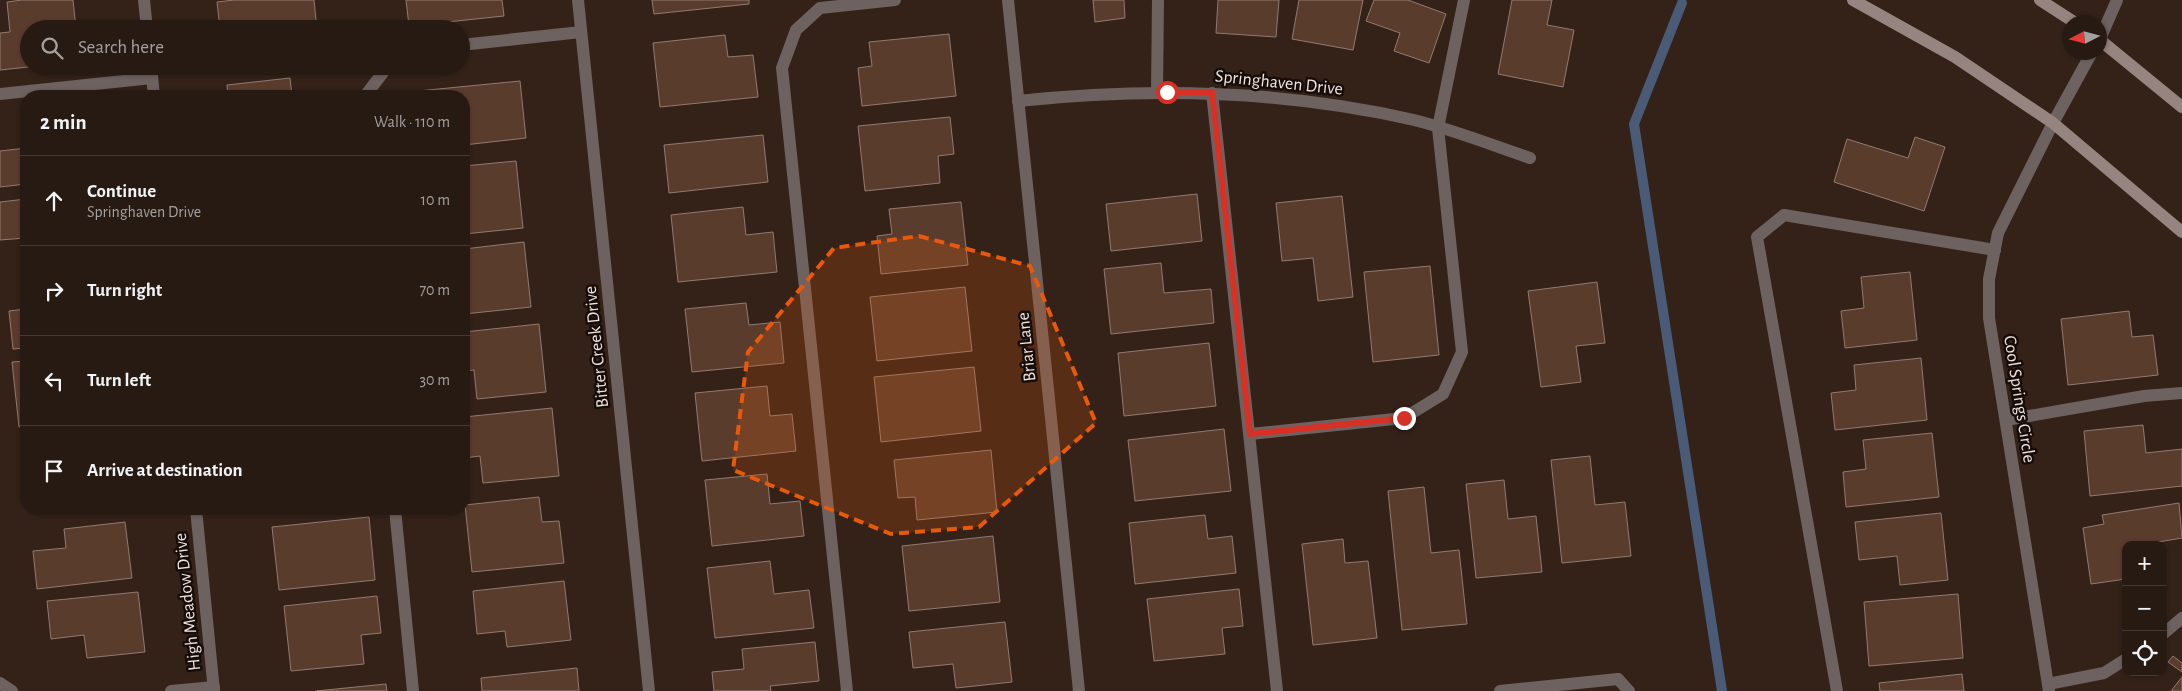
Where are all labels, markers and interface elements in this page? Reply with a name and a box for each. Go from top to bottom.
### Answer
north arrow [2062,15,2107,60]
search box [20,20,470,75]
icon: search [38,34,66,62]
text: Search here [78,38,164,57]
street label: Springhaven Drive [1214,67,1344,99]
route start [1156,81,1179,104]
text: 2 min [40,112,87,133]
text: Walk · 110 m [374,114,450,130]
text: Continue [87,182,156,201]
icon: ahead [40,187,68,215]
text: 10 m [421,192,450,208]
text: Springhaven Drive [87,204,201,220]
icon: right [40,277,68,305]
text: Turn right [87,281,162,300]
text: 70 m [419,282,450,298]
street label: Bitter Creek Drive [582,285,612,409]
street label: Briar Lane [1014,311,1040,383]
street label: Cool Springs Circle [2000,334,2038,464]
icon: left [40,367,68,395]
text: Turn left [87,371,151,390]
text: 30 m [420,372,450,388]
route end [1393,407,1416,430]
icon: arrive [40,457,68,485]
text: Arrive at destination [87,461,243,480]
street label: High Meadow Drive [172,532,204,672]
map controls [2122,541,2167,676]
button: + [2122,541,2167,586]
button: − [2122,586,2167,631]
button: locate [2122,631,2167,676]

